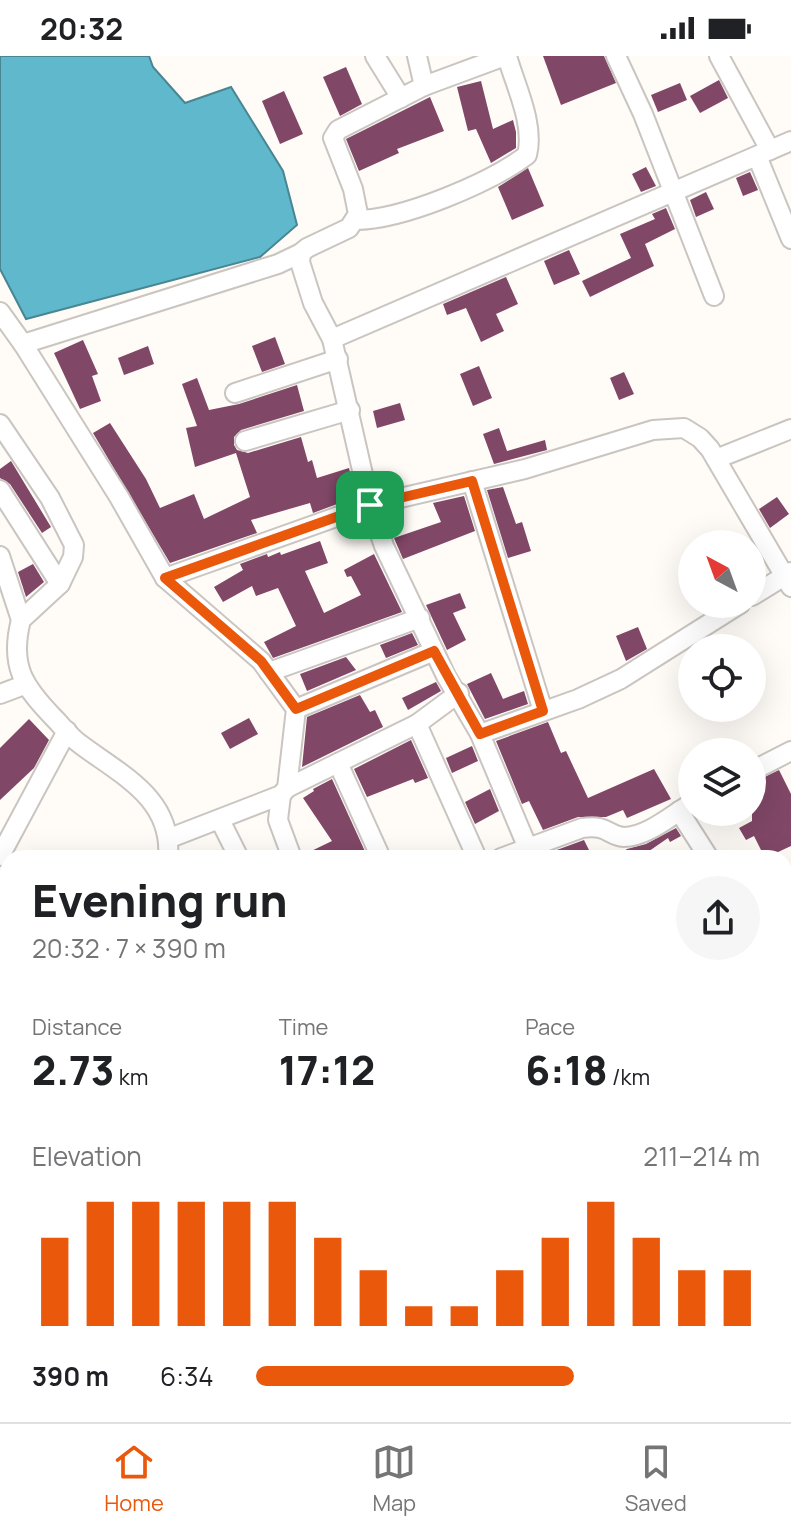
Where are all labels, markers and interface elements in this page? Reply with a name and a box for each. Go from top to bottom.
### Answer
text: 20:32 [40,8,123,49]
pin [336,471,404,539]
icon: arrive [348,483,392,527]
north arrow [678,530,766,618]
map controls [678,530,766,826]
button: locate [678,634,766,722]
button: layers [678,738,766,826]
text: Evening run [32,870,288,930]
button: share [676,876,760,960]
text: 20:32 · 7 × 390 m [32,930,226,966]
text: Distance [32,1012,122,1042]
text: Time [279,1012,328,1042]
text: Pace [525,1012,575,1042]
text: 2.73 [32,1042,114,1097]
text: 17:12 [279,1042,375,1097]
text: 6:18 [525,1042,608,1097]
text: km [114,1062,148,1092]
text: /km [608,1062,650,1092]
text: Elevation [32,1138,142,1174]
text: 211–214 m [643,1138,760,1174]
text: 390 m [32,1358,109,1394]
text: 6:34 [160,1358,214,1394]
tab: Home [104,1440,164,1518]
tab: Map [372,1440,416,1518]
tab: Saved [625,1440,687,1518]

